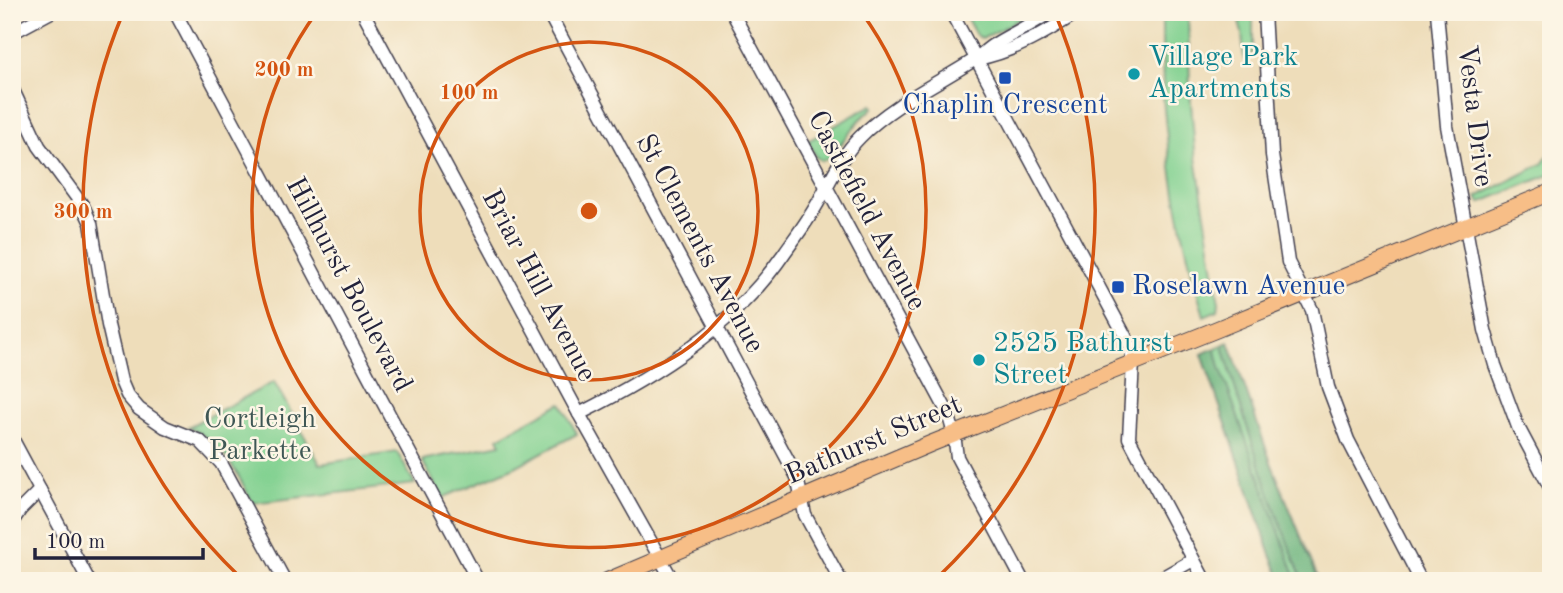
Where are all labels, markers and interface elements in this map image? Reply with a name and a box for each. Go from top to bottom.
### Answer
street label: Vesta Drive [1451,43,1497,189]
place label: Village Park Apartments [1148,44,1298,104]
text: 200 m [254,60,314,81]
marker: Village Park Apartments [1126,66,1142,82]
marker: Chaplin Crescent [997,70,1013,86]
text: 100 m [439,83,499,104]
place label: Chaplin Crescent [902,92,1108,120]
street label: Castlefield Avenue [802,107,930,315]
street label: St Clements Avenue [630,130,768,358]
street label: Hillhurst Boulevard [280,173,416,397]
street label: Briar Hill Avenue [476,185,600,387]
centre of rings [577,199,601,223]
text: 300 m [53,202,113,223]
place label: Roselawn Avenue [1132,273,1345,301]
marker: Roselawn Avenue [1110,279,1126,295]
place label: 2525 Bathurst Street [993,330,1172,390]
marker: 2525 Bathurst Street [971,352,987,368]
street label: Bathurst Street [782,391,966,491]
park label: Cortleigh Parkette [204,406,316,466]
scale bar [35,516,203,560]
text: 100 m [46,532,105,553]

